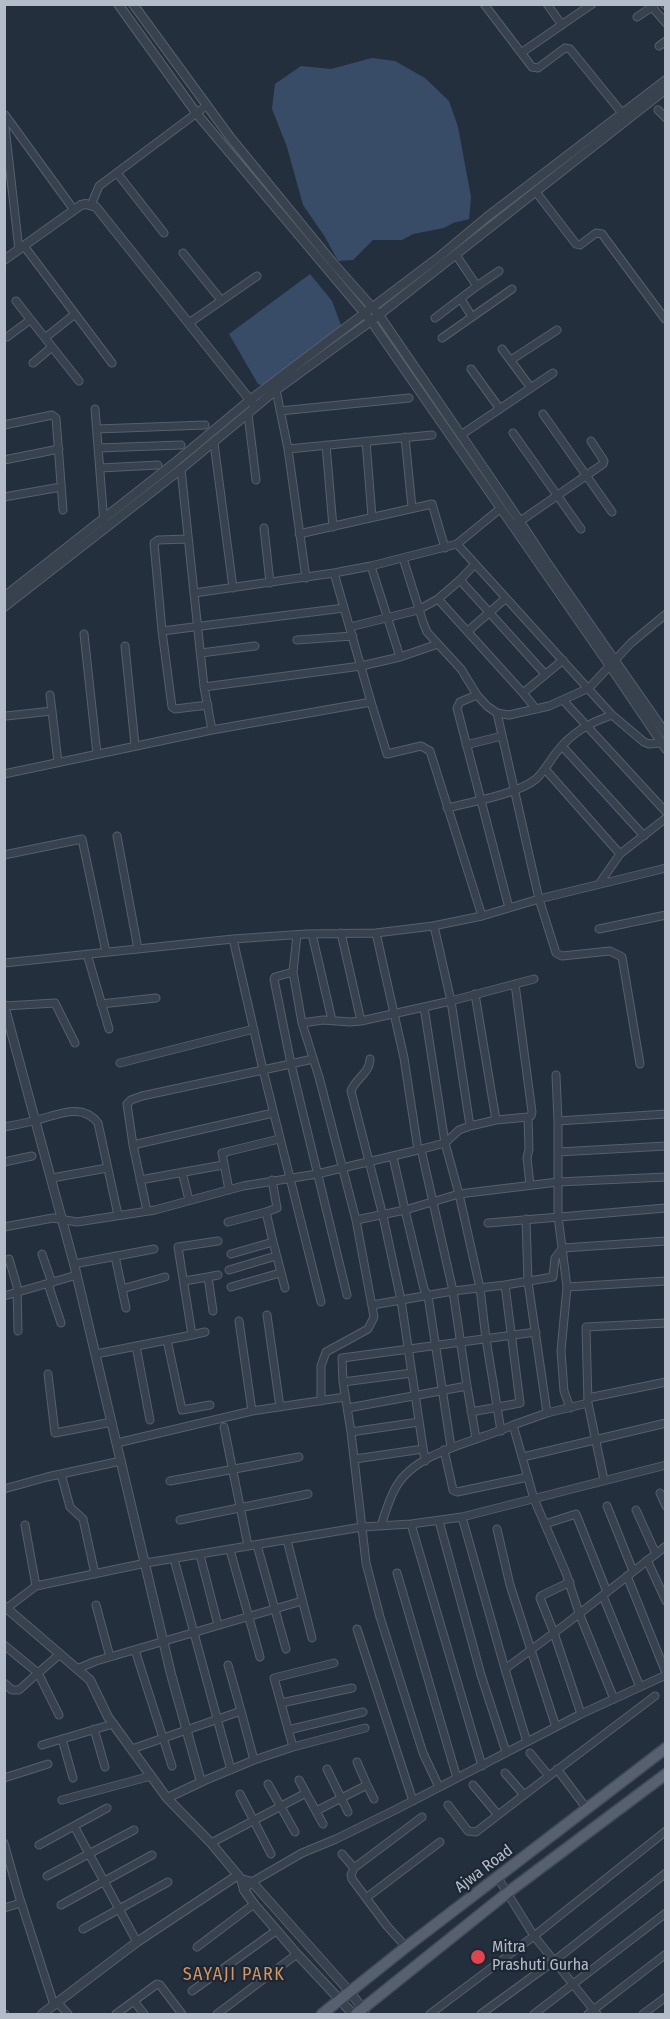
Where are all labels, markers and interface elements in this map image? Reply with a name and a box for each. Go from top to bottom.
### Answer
street label: Ajwa Road [451,1841,517,1897]
place label: Mitra Prashuti Gurha [492,1938,589,1976]
marker: Mitra Prashuti Gurha [469,1948,487,1966]
district label: SAYAJI PARK [183,1964,285,1986]

